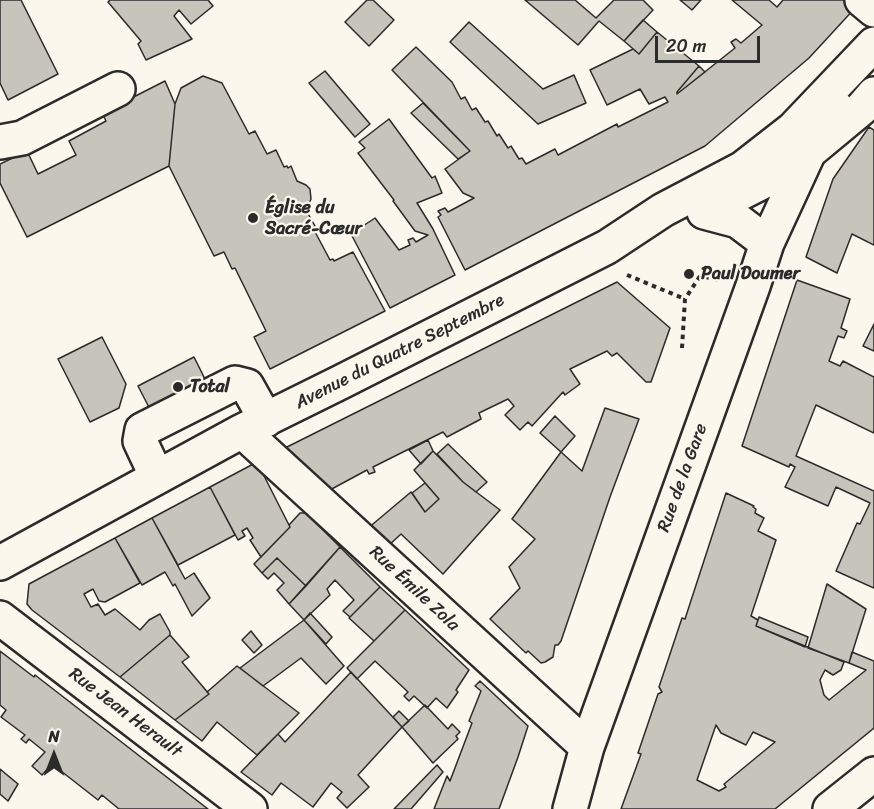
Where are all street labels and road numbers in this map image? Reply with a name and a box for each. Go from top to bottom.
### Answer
street label: Avenue du Quatre Septembre [292,290,508,414]
street label: Rue de la Gare [653,421,713,535]
street label: Rue Émile Zola [364,542,464,636]
street label: Rue Jean Herault [64,663,186,763]

